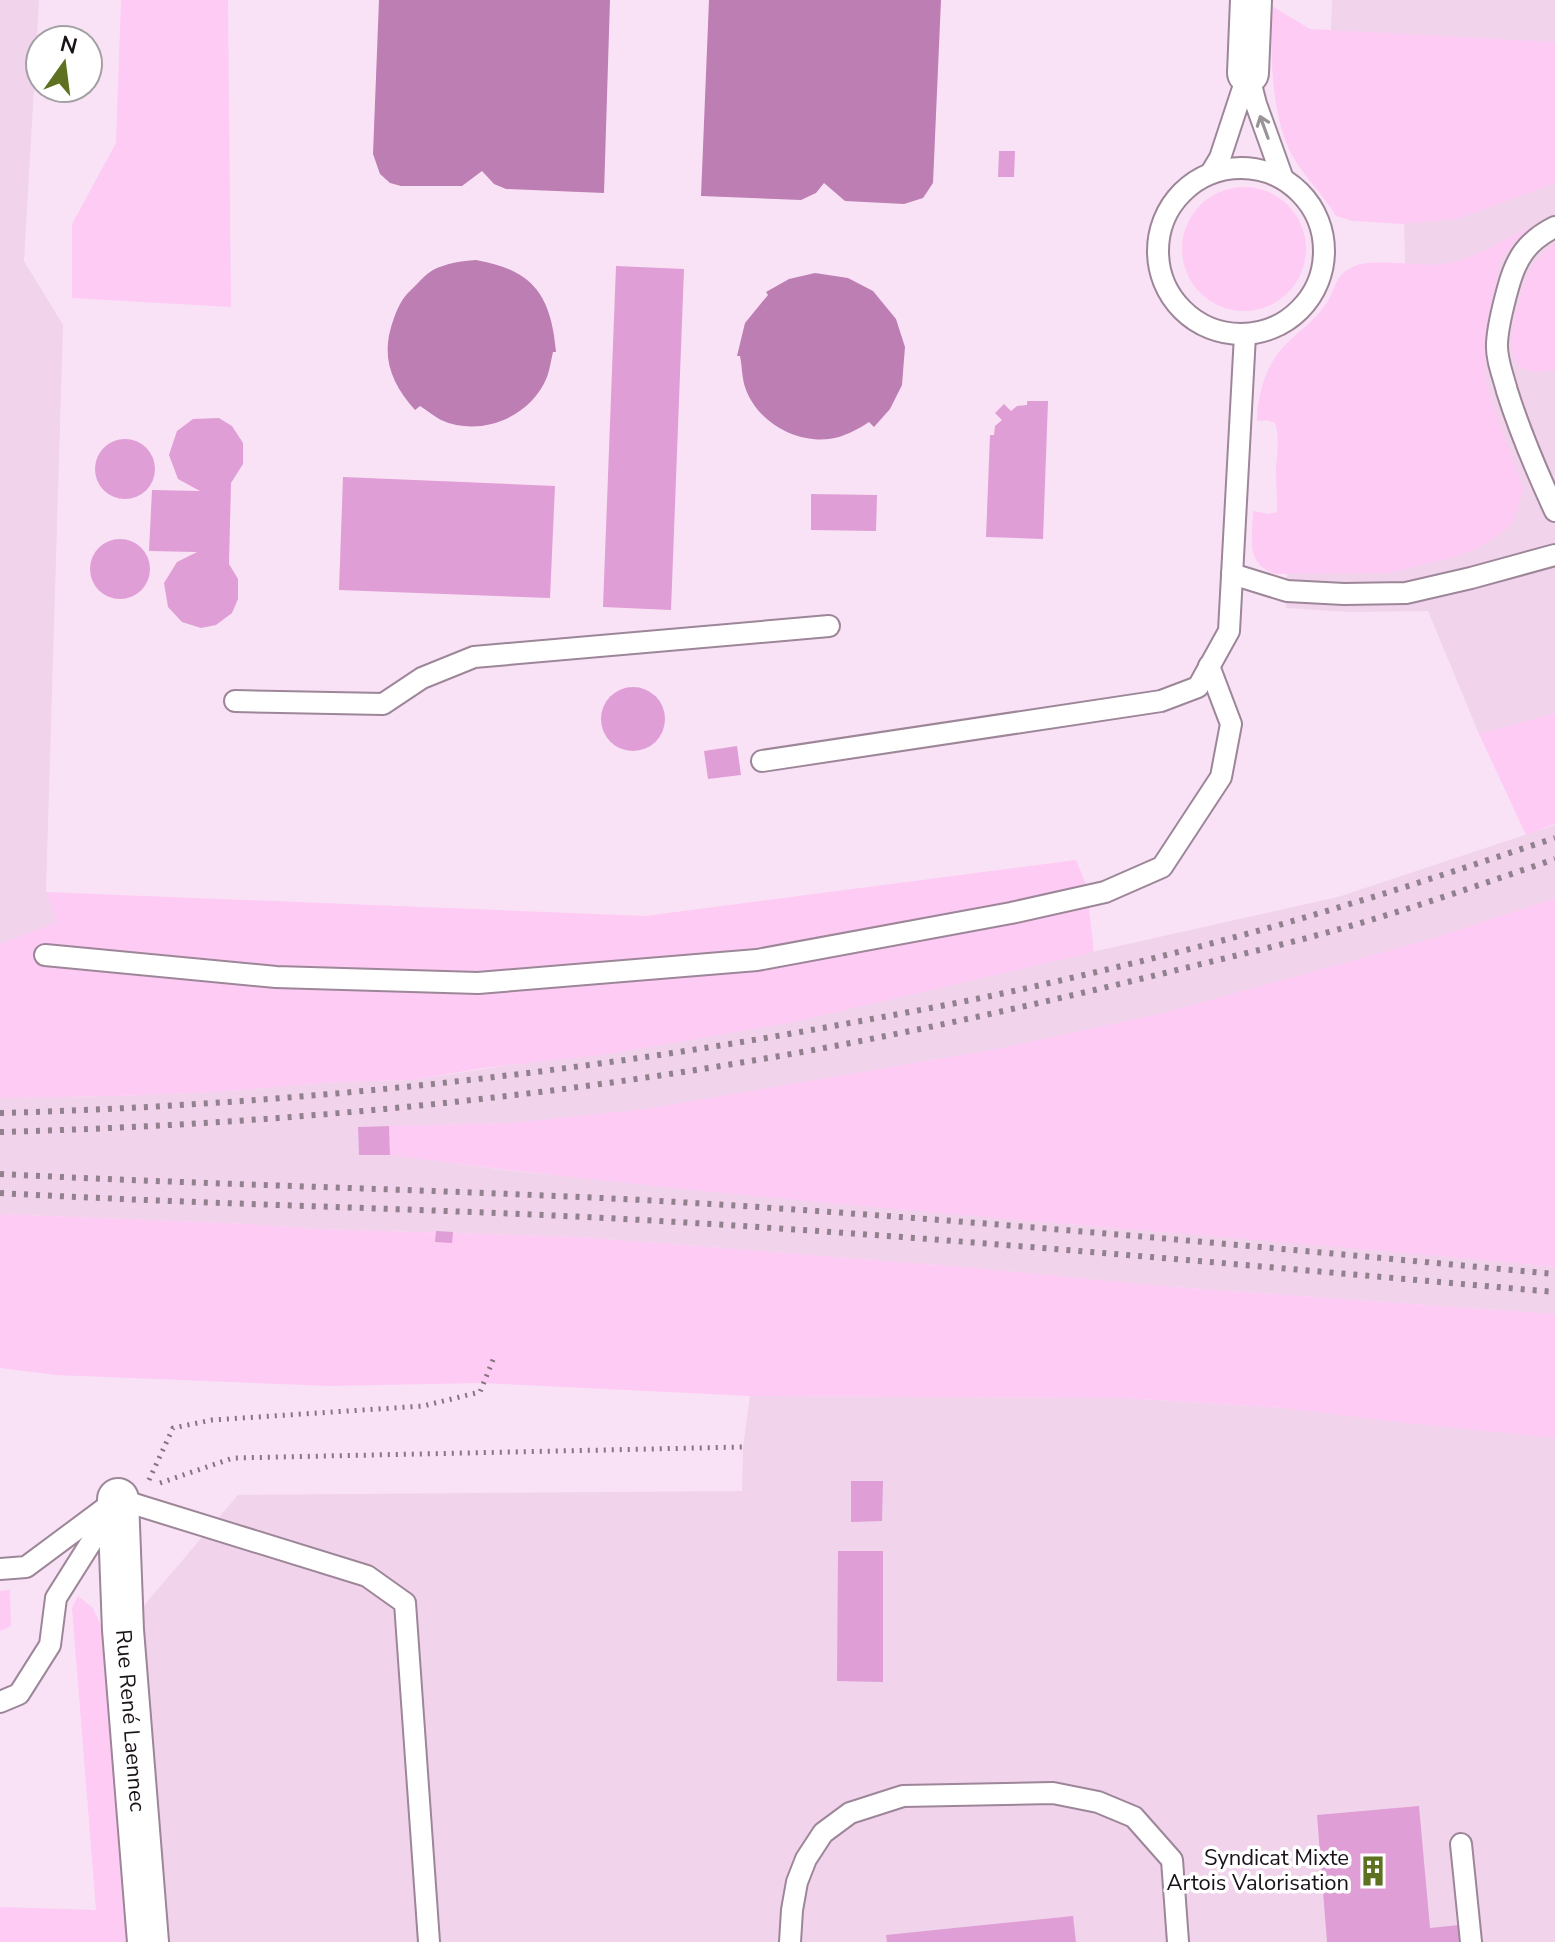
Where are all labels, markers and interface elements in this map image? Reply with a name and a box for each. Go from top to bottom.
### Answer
north arrow [24,24,104,104]
text: N [57,29,80,62]
one-way arrow [1255,114,1270,139]
street label: Rue René Laennec [108,1628,153,1813]
place label: Syndicat Mixte Artois Valorisation [1166,1843,1349,1898]
building icon: Syndicat Mixte Artois Valorisation [1356,1854,1390,1888]

